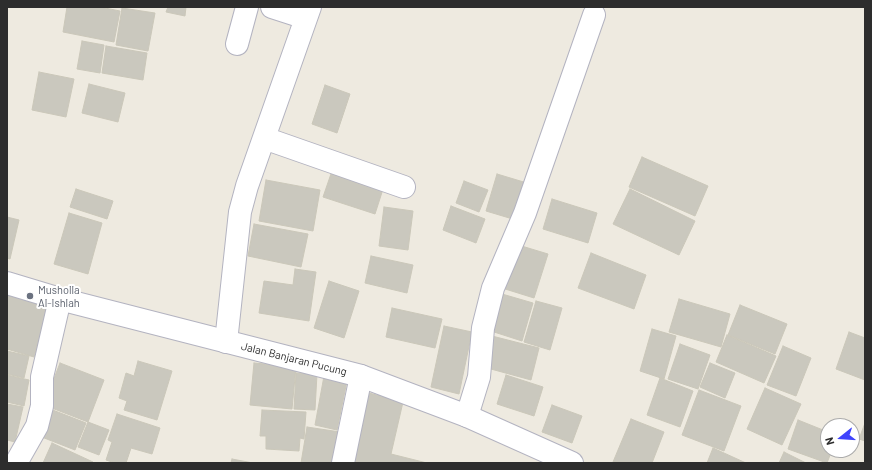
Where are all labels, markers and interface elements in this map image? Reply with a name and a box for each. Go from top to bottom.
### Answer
place label: Musholla Al-Ishlah [38,283,80,309]
marker: Musholla Al-Ishlah [25,291,35,301]
street label: Jalan Banjaran Pucung [240,339,348,379]
north arrow [820,418,860,458]
text: N [822,436,836,447]

